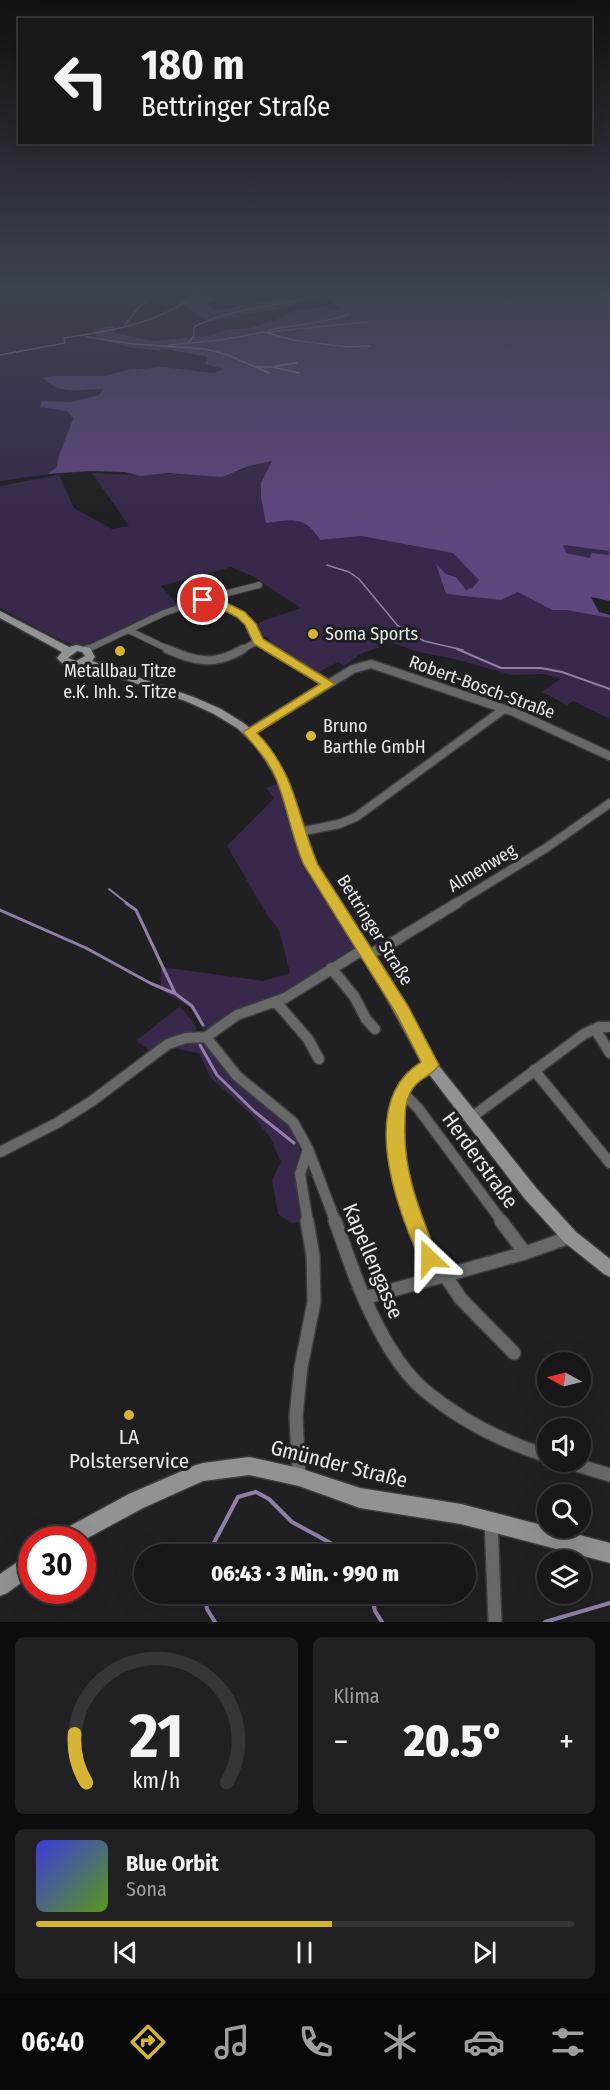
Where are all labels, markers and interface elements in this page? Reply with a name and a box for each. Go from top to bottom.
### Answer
text: 180 m [141,40,245,90]
icon: left [42,42,120,120]
text: Bettringer Straße [141,91,330,123]
pin [177,574,228,625]
icon: arrive [186,583,219,616]
place label: Soma Sports [325,623,418,645]
marker: Soma Sports [306,627,320,641]
marker: Metallbau Titze e.K. Inh. S. Titze [113,644,127,658]
street label: Robert-Bosch-Straße [406,650,558,724]
place label: Metallbau Titze e.K. Inh. S. Titze [63,660,177,703]
place label: Bruno Barthle GmbH [323,715,426,758]
marker: Bruno Barthle GmbH [304,729,318,743]
street label: Almenweg [444,839,521,897]
street label: Bettringer Straße [332,871,418,989]
street label: Herderstraße [436,1107,524,1213]
street label: Kapellengasse [337,1199,409,1323]
position arrow [397,1226,461,1290]
north arrow [537,1352,591,1406]
map controls [537,1352,591,1604]
marker: LA Polsterservice [122,1408,136,1422]
button: sound [537,1418,591,1472]
place label: LA Polsterservice [69,1424,189,1474]
street label: Gmünder Straße [268,1434,410,1494]
button: search [537,1484,591,1538]
speed limit sign: 30 [18,1526,96,1604]
button: layers [537,1550,591,1604]
text: 06:43 · 3 Min. · 990 m [211,1560,399,1587]
text: Klima [334,1684,380,1708]
text: 21 [128,1699,183,1774]
text: 20.5° [404,1714,504,1768]
text: − [334,1722,348,1762]
text: + [559,1722,574,1762]
text: km/h [132,1768,180,1794]
text: Blue Orbit [126,1850,219,1877]
text: Sona [126,1877,167,1901]
icon: previous [109,1936,142,1969]
icon: pause [288,1936,321,1969]
icon: next [468,1936,501,1969]
icon: directions [127,2021,169,2063]
icon: music [211,2021,253,2063]
icon: phone [295,2021,337,2063]
icon: climate [379,2021,421,2063]
icon: car [463,2021,505,2063]
icon: filters [547,2021,589,2063]
text: 06:40 [21,2026,85,2058]

